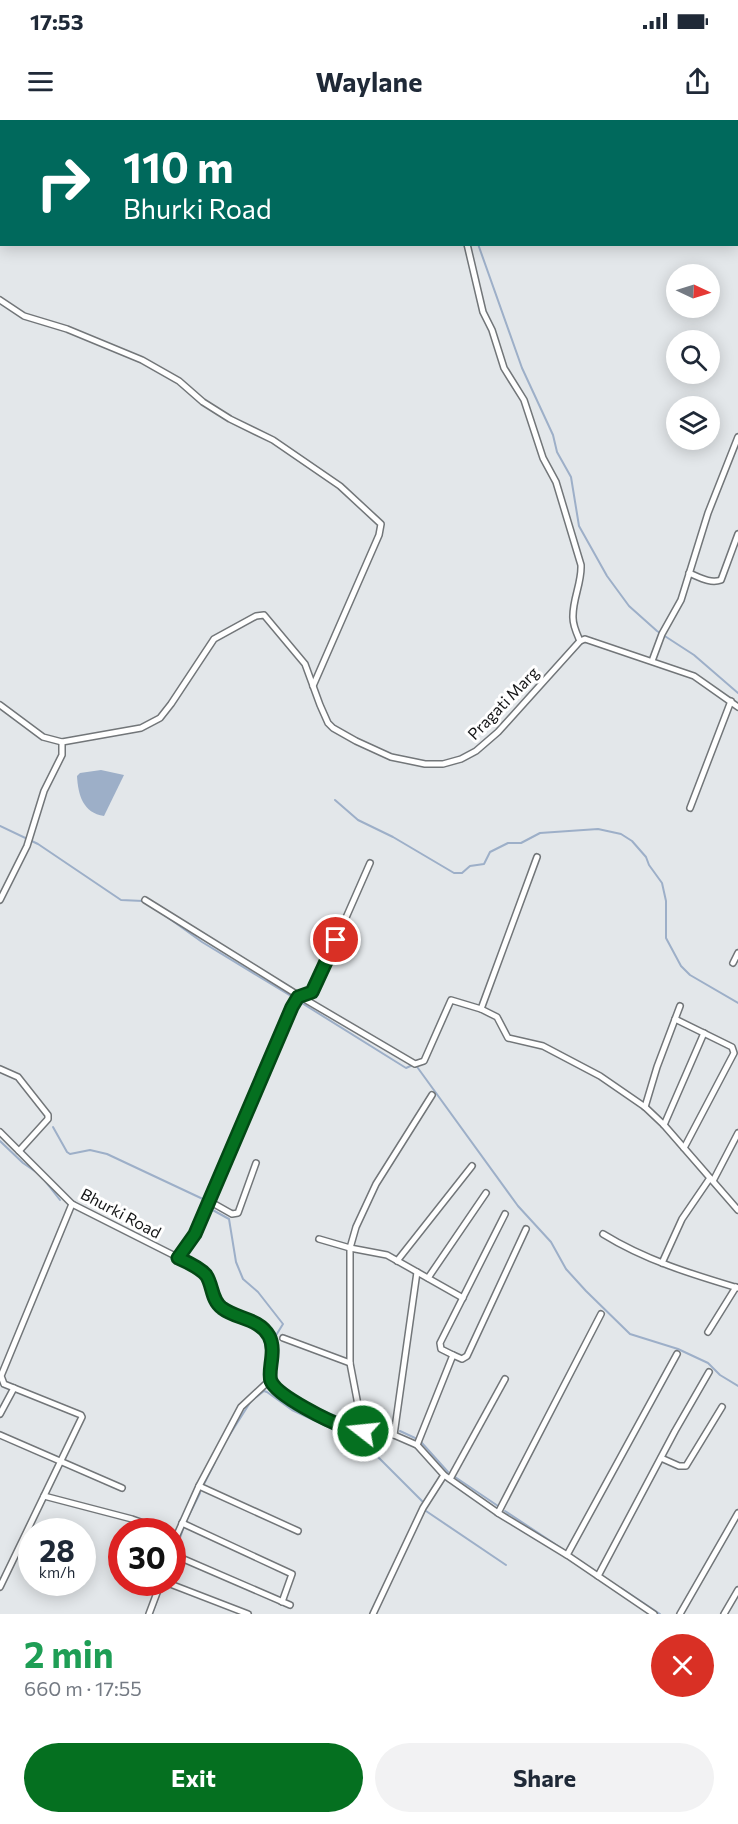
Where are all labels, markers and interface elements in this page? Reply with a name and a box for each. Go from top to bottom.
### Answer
text: 17:53 [30,8,84,35]
icon: menu [24,65,57,98]
text: Waylane [316,65,422,98]
icon: share [681,65,714,98]
text: 110 m [123,140,234,192]
icon: right [24,144,102,222]
text: Bhurki Road [123,192,272,225]
north arrow [666,264,720,318]
map controls [666,264,720,450]
button: search [666,330,720,384]
button: layers [666,396,720,450]
street label: Pragati Marg [463,662,542,743]
pin [310,914,361,965]
icon: arrive [319,923,352,956]
street label: Bhurki Road [78,1184,165,1242]
position arrow [331,1399,395,1463]
speed limit sign: 30 [108,1518,186,1596]
text: 28 [39,1531,75,1568]
text: km/h [39,1563,75,1581]
text: 2 min [24,1631,114,1675]
button: close [651,1634,714,1697]
text: 660 m · 17:55 [24,1676,142,1700]
button: Exit [24,1743,363,1812]
button: Share [375,1743,714,1812]

